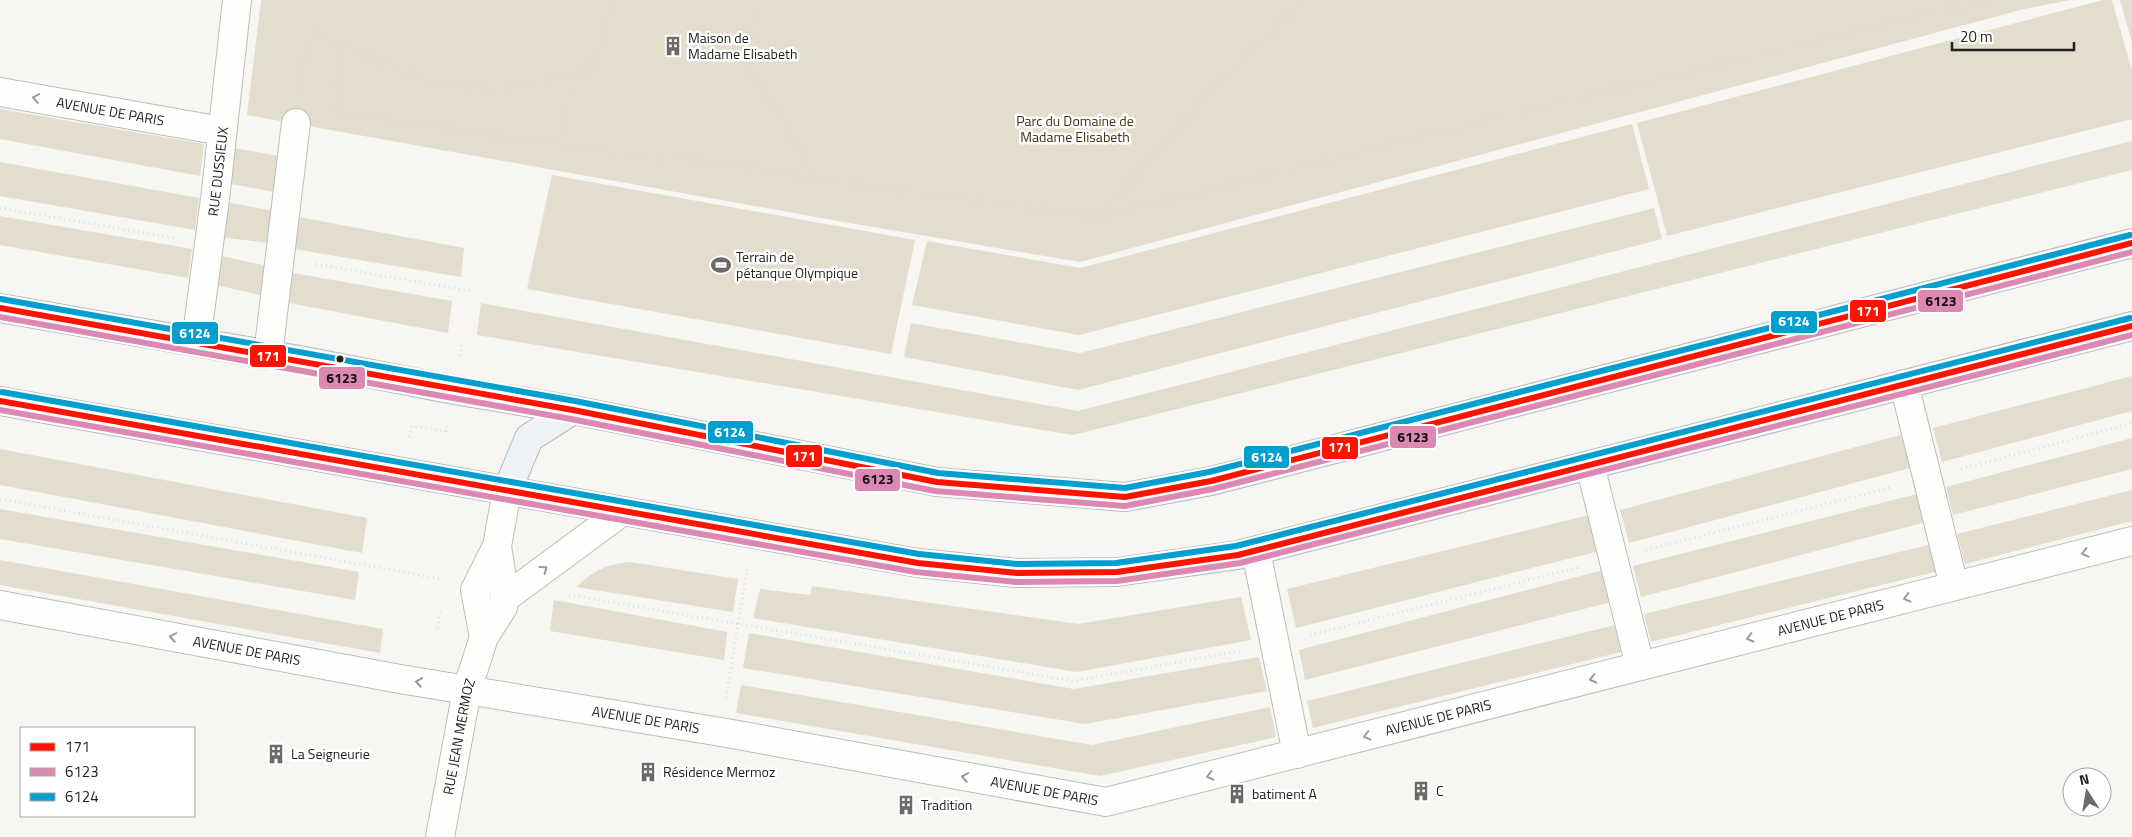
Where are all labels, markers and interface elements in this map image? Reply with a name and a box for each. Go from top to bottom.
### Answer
scale bar [1952,20,2074,52]
text: 20 m [1960,25,1993,48]
place label: Maison de Madame Elisabeth [688,27,797,64]
building icon: Maison de Madame Elisabeth [662,35,684,57]
street label: AVENUE DE PARIS [55,91,166,131]
one-way arrow [31,93,40,103]
park label: Parc du Domaine de Madame Elisabeth [1016,110,1134,147]
street label: RUE DUSSIEUX [202,125,233,217]
place label: Terrain de pétanque Olympique [736,246,858,283]
sports icon: Terrain de pétanque Olympique [710,254,732,276]
line badge: 6123 [1917,289,1964,313]
text: 6123 [1925,290,1957,311]
line badge: 171 [1849,299,1887,323]
text: 171 [1856,300,1880,321]
line badge: 6124 [1770,310,1818,334]
text: 6124 [1778,310,1810,331]
line badge: 6124 [171,321,219,345]
text: 6124 [179,322,211,343]
line badge: 171 [249,344,287,368]
text: 171 [256,345,280,366]
unlabelled marker [335,354,345,364]
line badge: 6123 [318,366,366,390]
text: 6123 [326,367,358,388]
line badge: 6124 [707,420,754,444]
text: 6124 [714,421,746,442]
line badge: 6123 [1389,425,1437,449]
text: 6123 [1397,426,1429,447]
line badge: 171 [1321,436,1359,460]
text: 171 [1328,436,1352,457]
line badge: 171 [785,444,823,468]
text: 171 [792,445,816,466]
line badge: 6124 [1243,445,1290,469]
text: 6124 [1251,446,1283,467]
line badge: 6123 [854,468,901,492]
text: 6123 [862,468,894,489]
one-way arrow [2080,547,2089,558]
one-way arrow [538,566,548,575]
one-way arrow [1904,593,1912,603]
street label: AVENUE DE PARIS [1775,594,1886,641]
street label: AVENUE DE PARIS [191,630,302,670]
one-way arrow [169,632,177,643]
one-way arrow [1746,633,1754,643]
one-way arrow [1589,673,1597,683]
street label: RUE JEAN MERMOZ [437,676,480,796]
one-way arrow [414,678,423,688]
street label: AVENUE DE PARIS [1382,693,1493,741]
street label: AVENUE DE PARIS [590,700,701,738]
legend [20,727,195,817]
one-way arrow [1363,730,1372,741]
text: 171 [65,735,90,758]
building icon: La Seigneurie [265,743,287,765]
place label: La Seigneurie [291,743,370,764]
text: 6123 [65,760,99,783]
building icon: Résidence Mermoz [637,761,659,783]
place label: Résidence Mermoz [663,761,775,782]
north arrow [2062,767,2112,817]
text: N [2077,768,2091,790]
street label: AVENUE DE PARIS [989,770,1100,810]
one-way arrow [1205,770,1214,781]
one-way arrow [961,772,970,782]
building icon: C [1410,780,1432,802]
place label: C [1436,780,1444,801]
building icon: batiment A [1226,783,1248,805]
place label: batiment A [1252,783,1318,804]
text: 6124 [65,785,99,808]
building icon: Tradition [895,794,917,816]
place label: Tradition [921,794,972,815]

